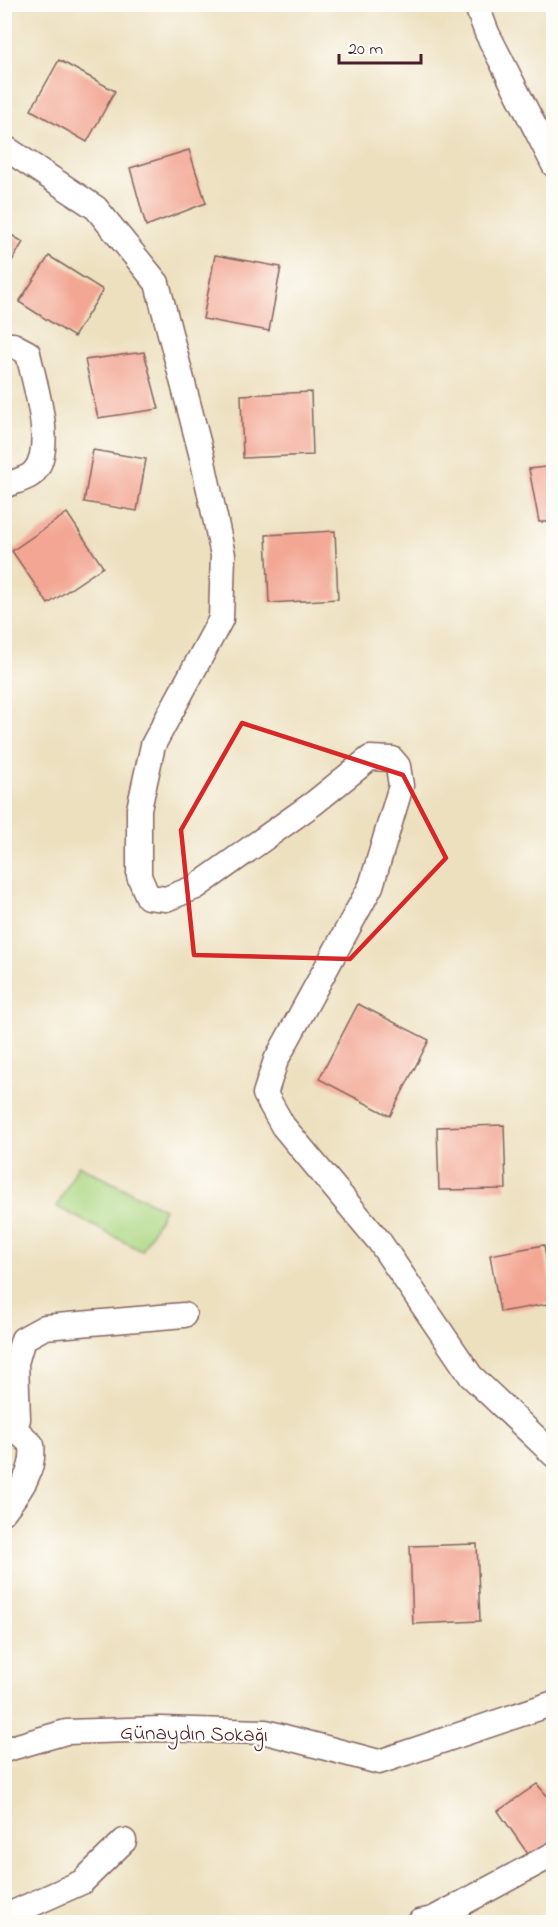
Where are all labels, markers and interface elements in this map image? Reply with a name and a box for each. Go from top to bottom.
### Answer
scale bar [339,27,422,65]
text: 20 m [348,37,383,63]
street label: Günaydın Sokağı [120,1719,268,1753]

